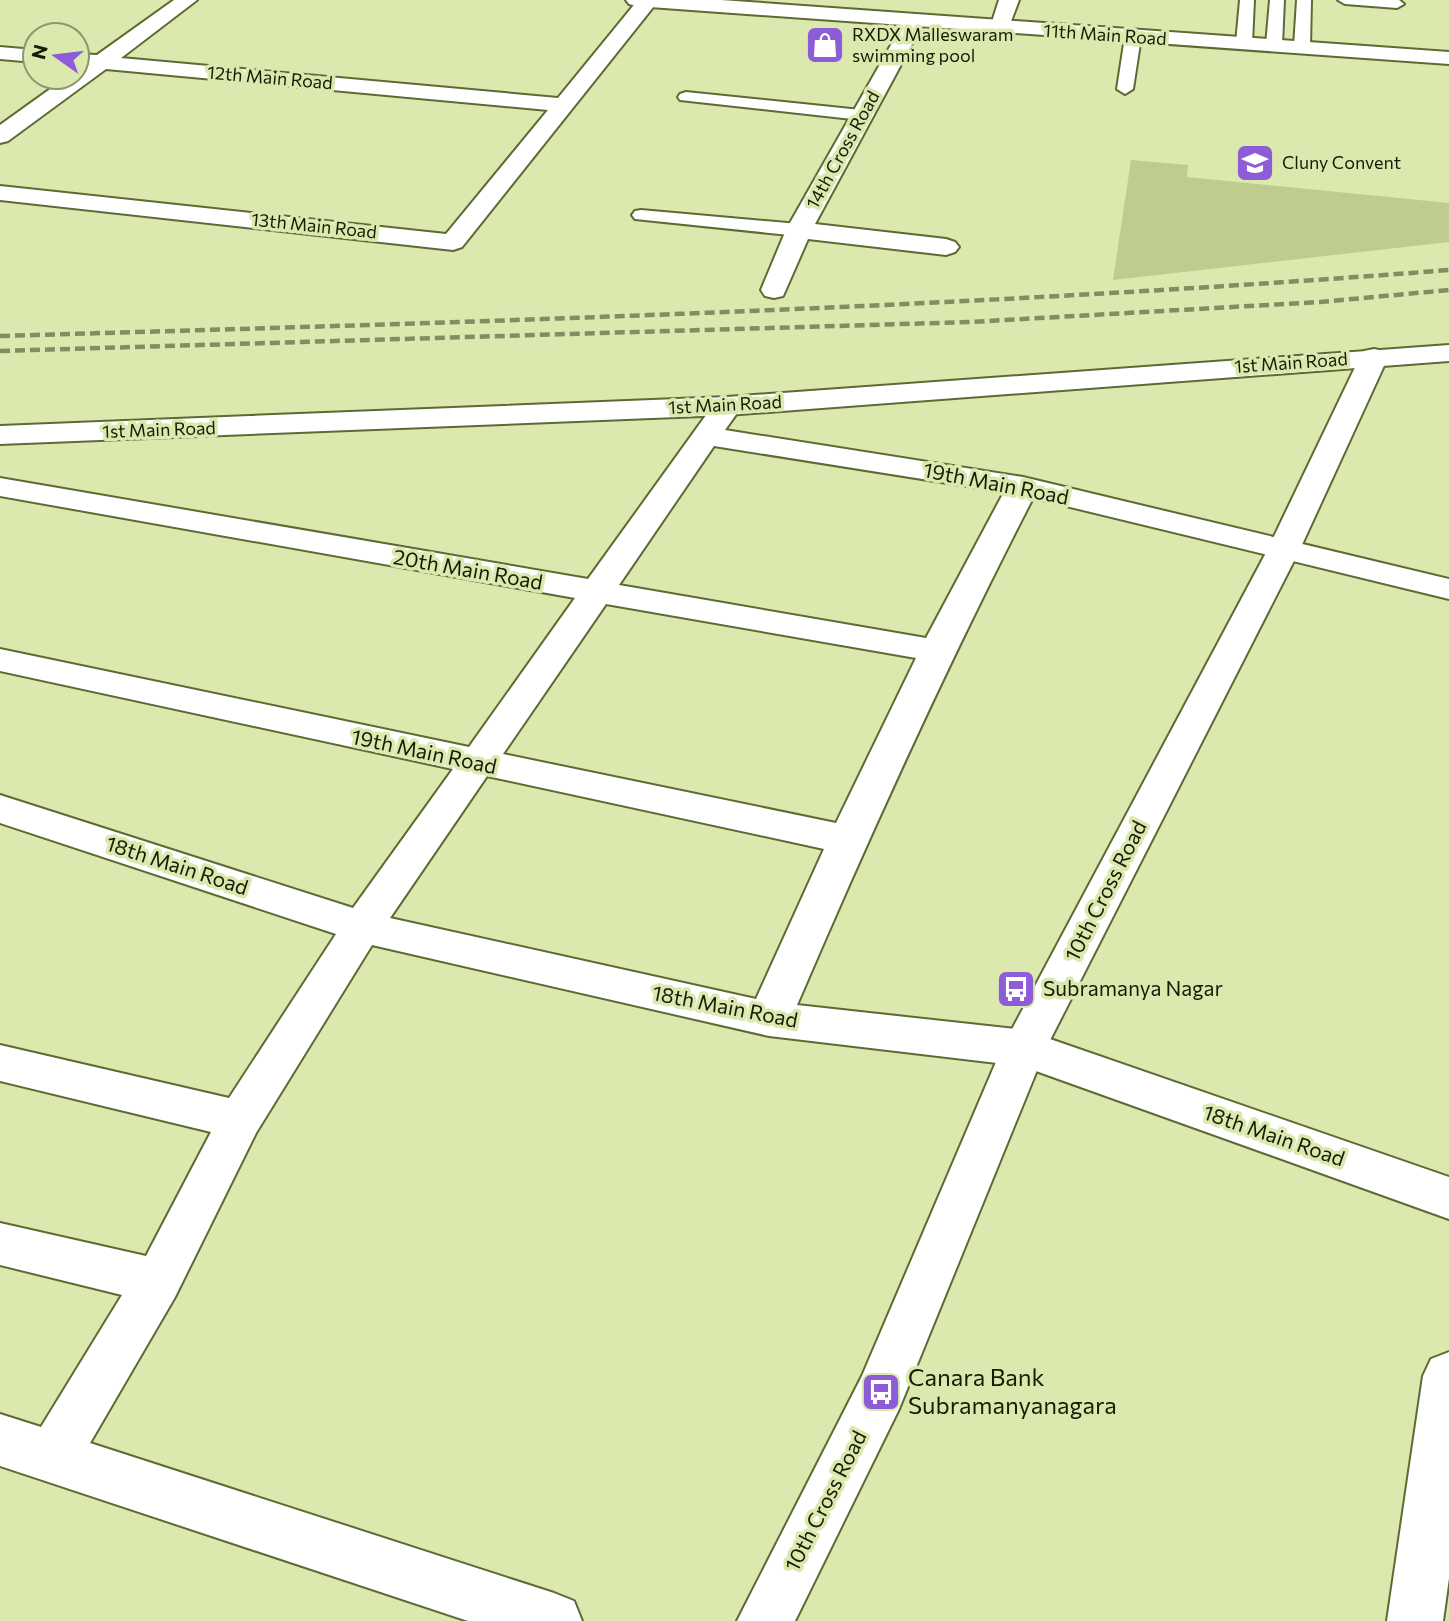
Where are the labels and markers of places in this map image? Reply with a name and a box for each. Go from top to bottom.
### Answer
place label: RXDX Malleswaram swimming pool [852,23,1013,66]
shop icon: RXDX Malleswaram swimming pool [804,24,846,66]
school or university icon: Cluny Convent [1234,142,1276,184]
place label: Cluny Convent [1282,151,1401,173]
bus stop icon: Subramanya Nagar [995,968,1037,1010]
place label: Subramanya Nagar [1043,975,1223,1000]
place label: Canara Bank Subramanyanagara [908,1362,1117,1419]
bus stop icon: Canara Bank Subramanyanagara [860,1371,902,1413]

